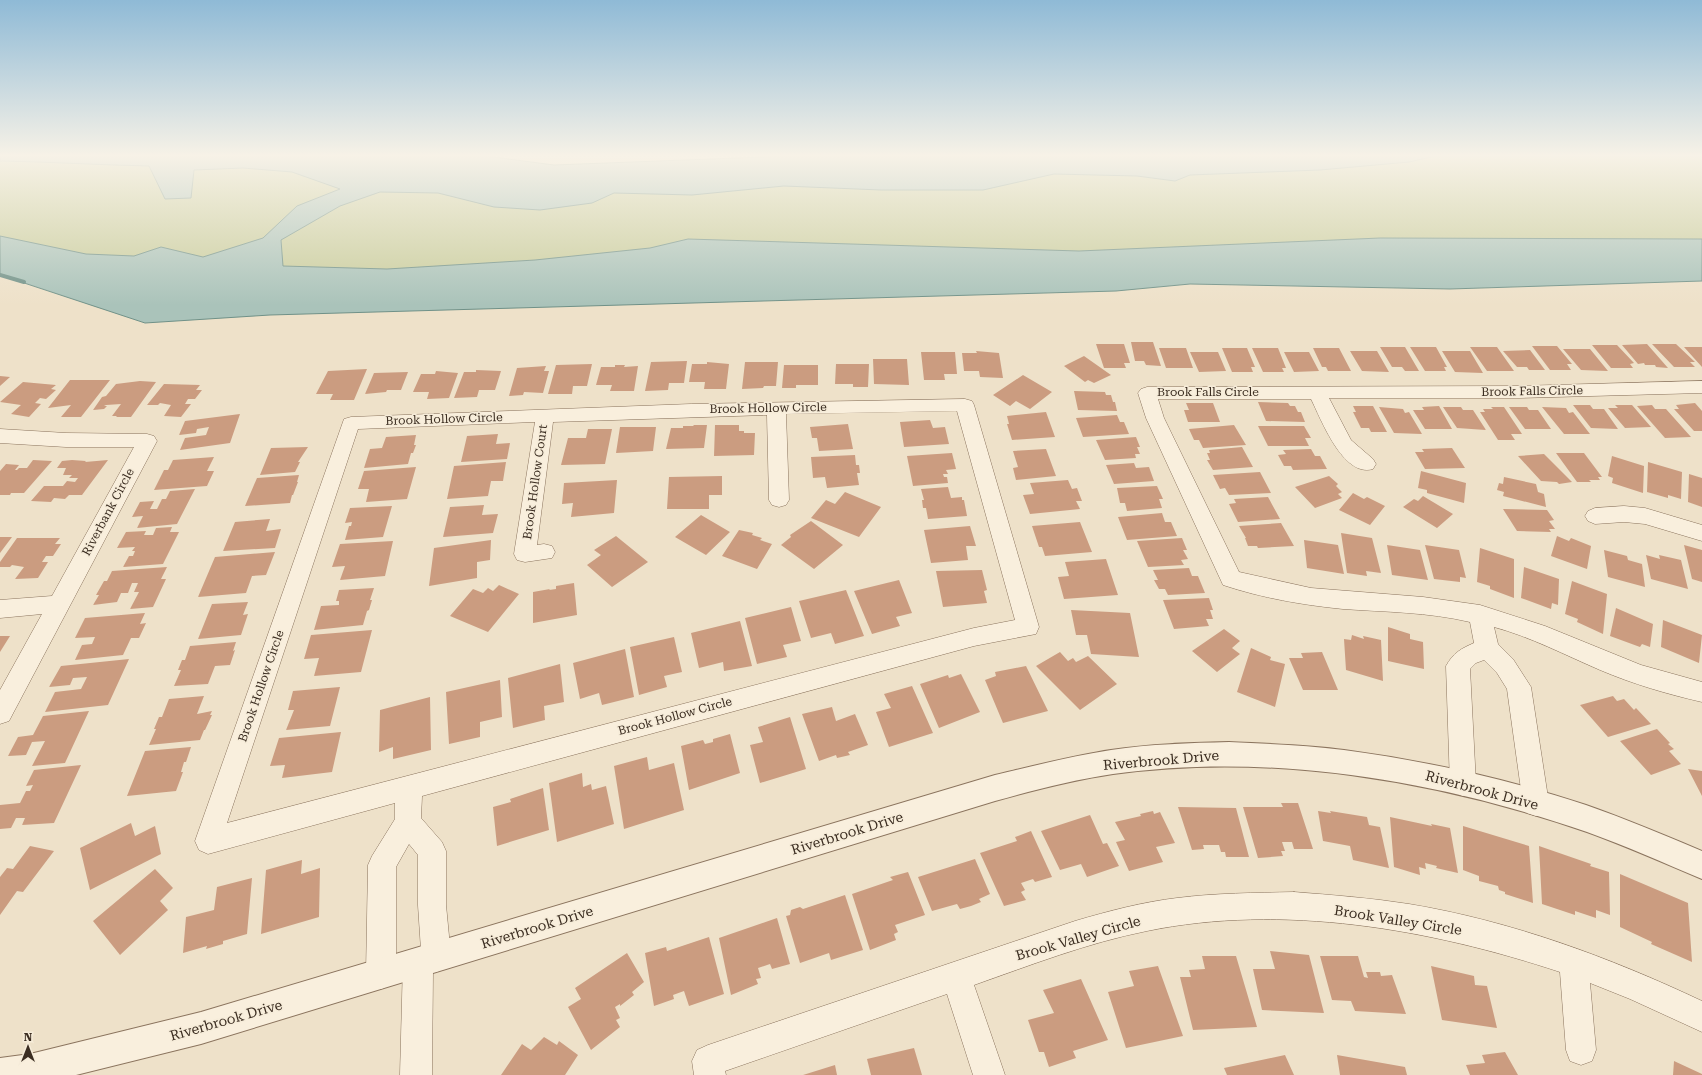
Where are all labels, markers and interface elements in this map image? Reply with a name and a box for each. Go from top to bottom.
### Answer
street label: Brook Falls Circle [1481,383,1583,399]
street label: Brook Falls Circle [1157,385,1259,399]
street label: Brook Hollow Circle [709,400,827,416]
street label: Brook Hollow Circle [385,410,503,428]
street label: Brook Hollow Court [520,423,550,540]
street label: Riverbank Circle [79,465,137,558]
street label: Brook Hollow Circle [235,628,287,744]
street label: Brook Hollow Circle [617,694,734,738]
street label: Riverbrook Drive [1102,747,1220,773]
street label: Riverbrook Drive [1424,767,1541,813]
street label: Riverbrook Drive [789,808,905,858]
street label: Riverbrook Drive [479,902,595,952]
street label: Brook Valley Circle [1333,902,1463,938]
street label: Brook Valley Circle [1014,912,1143,963]
street label: Riverbrook Drive [168,996,284,1044]
north arrow [8,1027,48,1067]
text: N [24,1031,33,1044]

